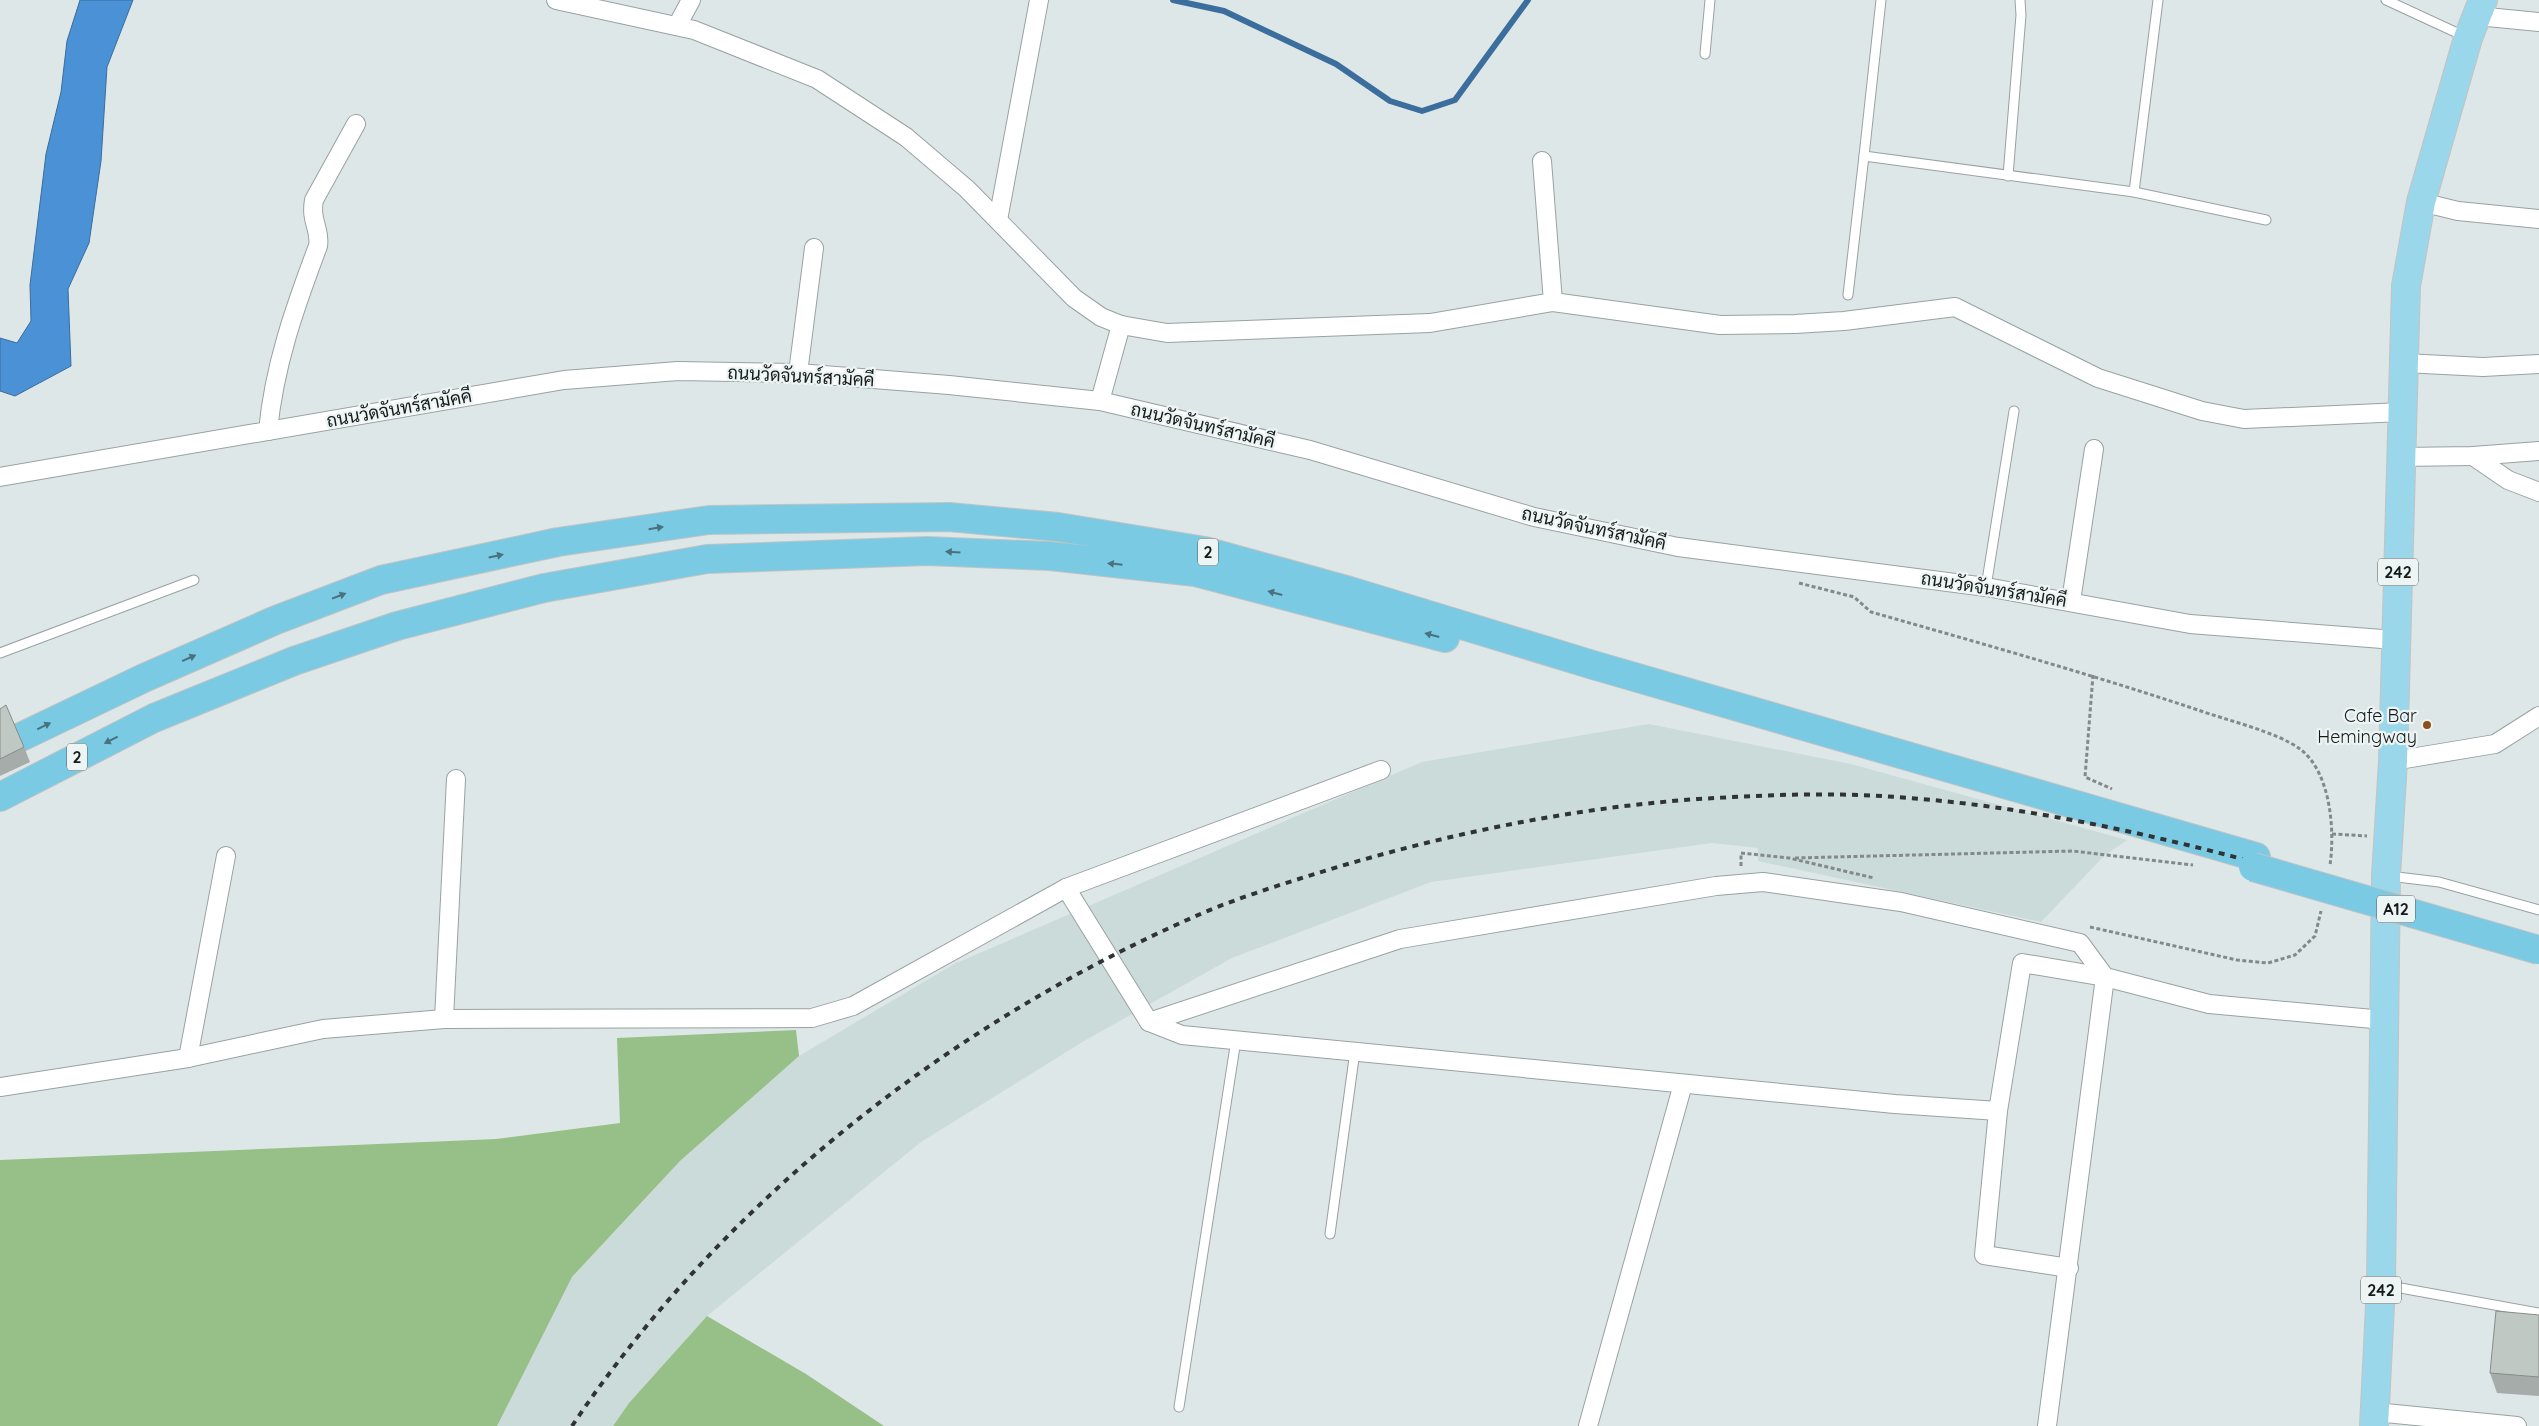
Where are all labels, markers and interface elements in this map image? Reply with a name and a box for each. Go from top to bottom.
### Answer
street label: ถนนวัดจันทร์สามัคคี [727,360,875,391]
street label: ถนนวัดจันทร์สามัคคี [324,383,473,432]
street label: ถนนวัดจันทร์สามัคคี [1129,396,1278,453]
street label: ถนนวัดจันทร์สามัคคี [1520,500,1669,555]
one-way arrow [648,523,664,531]
road number: 2 [1198,538,1218,566]
one-way arrow [945,548,961,556]
one-way arrow [488,552,504,560]
road number: 242 [2378,558,2418,586]
one-way arrow [1107,560,1123,568]
street label: ถนนวัดจันทร์สามัคคี [1920,565,2069,612]
one-way arrow [1267,589,1282,597]
one-way arrow [332,592,347,600]
one-way arrow [1424,631,1439,639]
one-way arrow [182,654,196,662]
place label: Cafe Bar Hemingway [2317,704,2417,748]
marker: Cafe Bar Hemingway [2421,719,2433,731]
one-way arrow [37,722,51,730]
one-way arrow [104,736,118,744]
road number: 2 [67,744,87,770]
road number: A12 [2377,896,2415,922]
road number: 242 [2361,1276,2401,1304]

